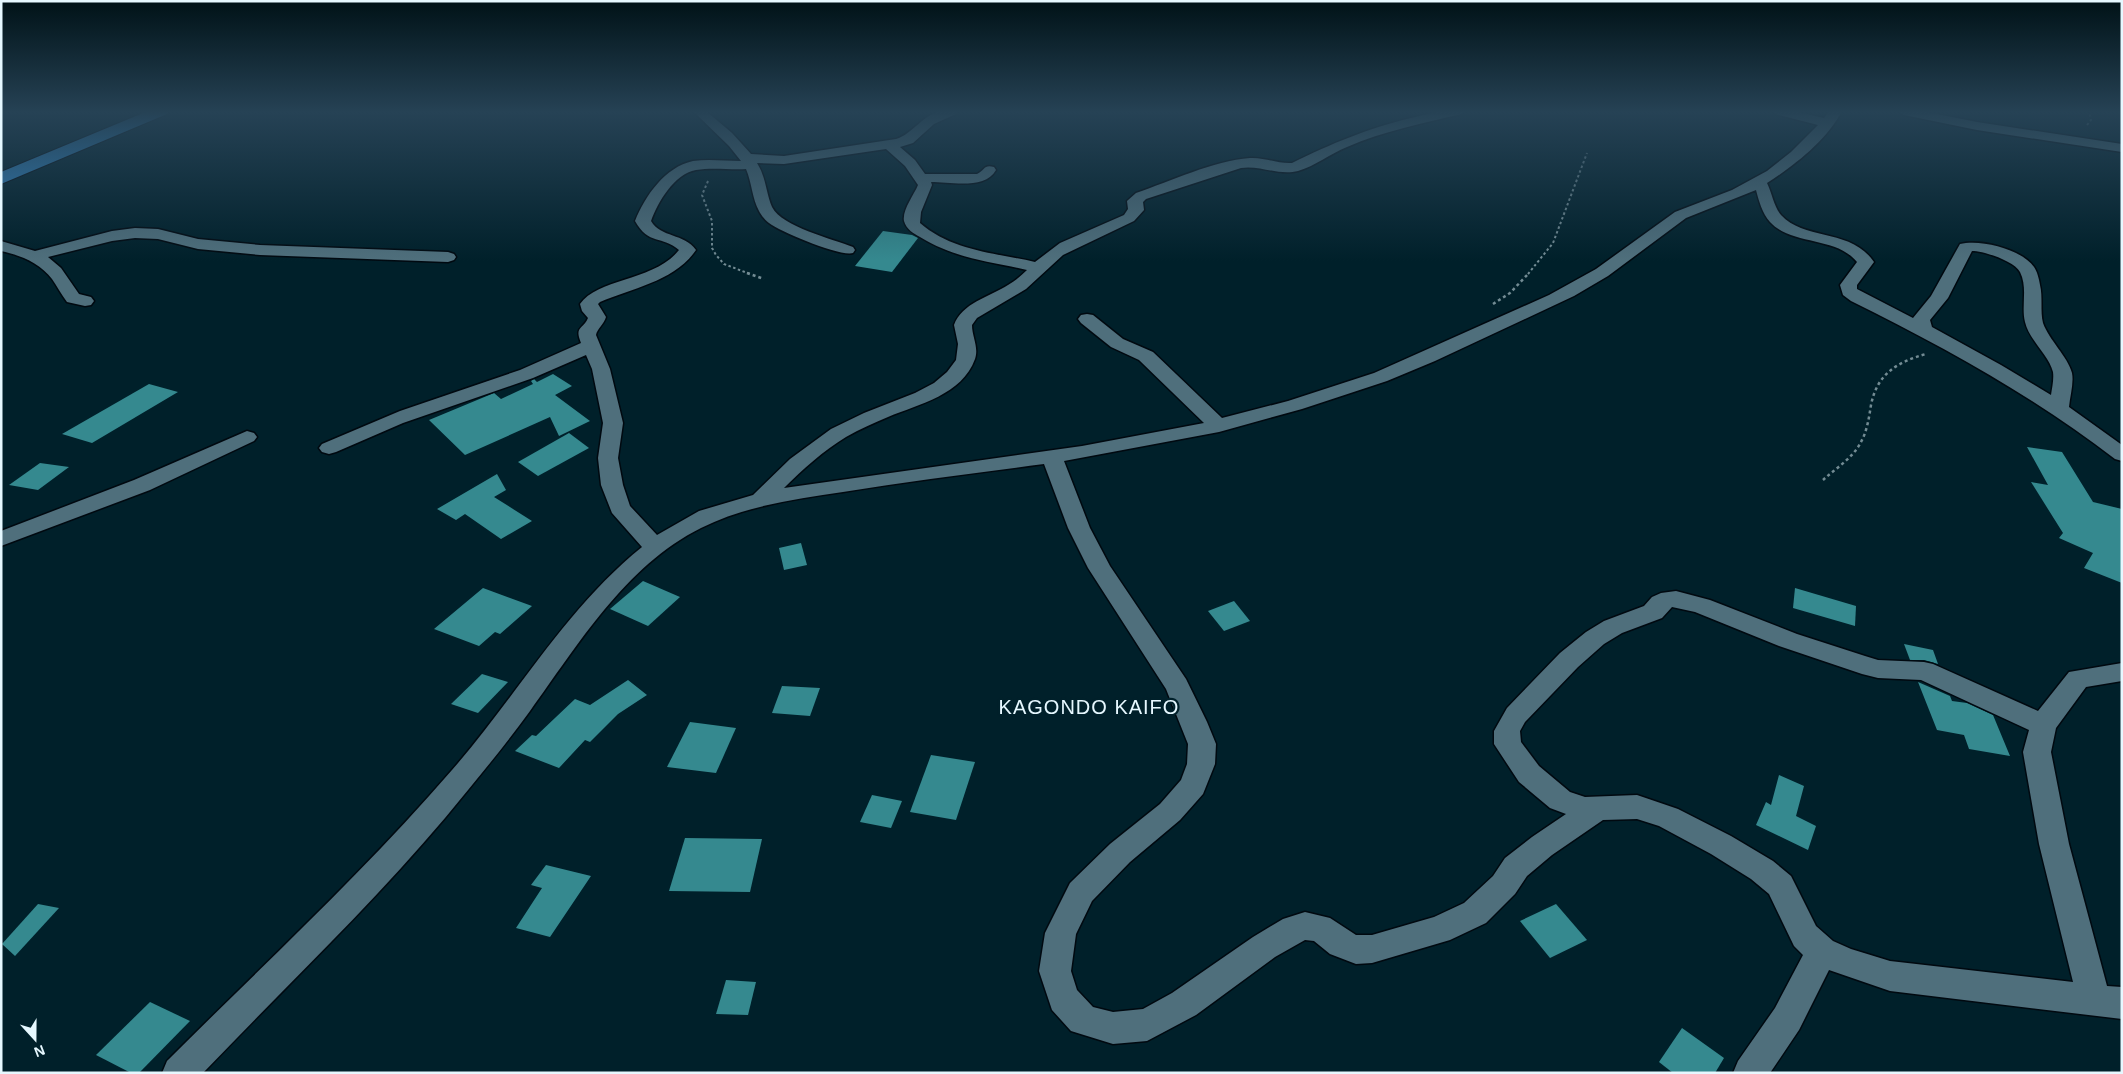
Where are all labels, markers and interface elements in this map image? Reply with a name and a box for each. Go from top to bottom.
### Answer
district label: KAGONDO KAIFO [999,696,1179,718]
north arrow [10,1014,60,1064]
text: N [32,1042,47,1060]

